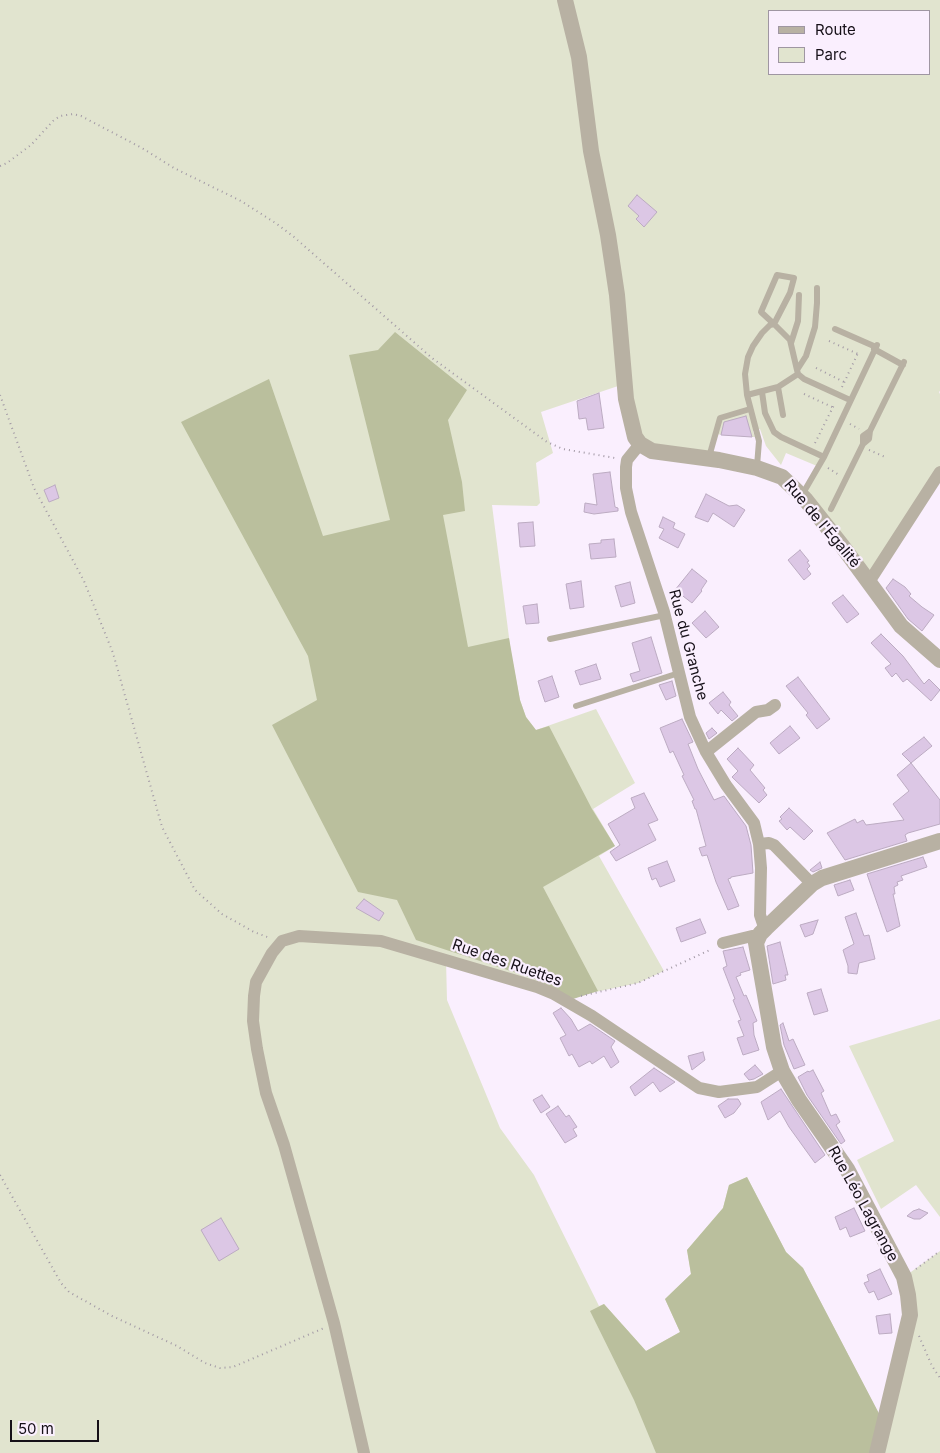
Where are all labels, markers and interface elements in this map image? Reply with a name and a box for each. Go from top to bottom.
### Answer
legend [768,10,930,75]
text: Route [815,20,856,39]
text: Parc [815,45,847,64]
street label: Rue de l'Égalité [780,476,864,572]
street label: Rue du Granche [665,588,711,702]
street label: Rue des Ruettes [450,936,564,990]
street label: Rue Léo Lagrange [824,1143,902,1265]
scale bar [12,1410,101,1442]
text: 50 m [18,1419,54,1438]

